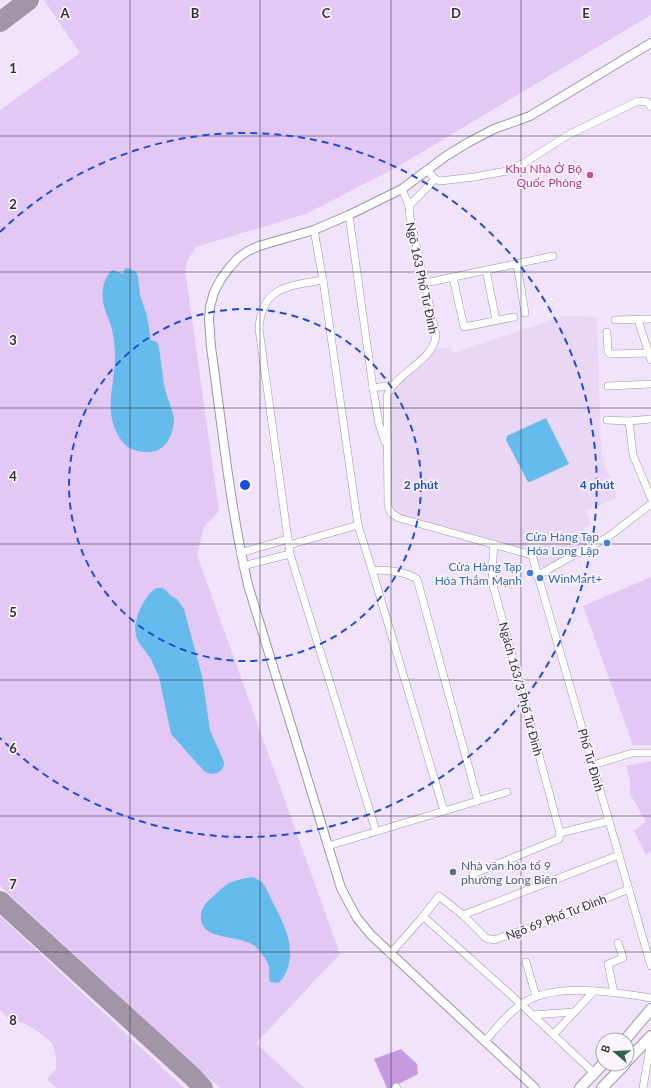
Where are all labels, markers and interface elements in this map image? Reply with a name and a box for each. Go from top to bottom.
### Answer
text: A [59,5,70,21]
text: B [191,5,200,21]
text: C [322,5,331,21]
text: D [451,5,461,21]
text: E [582,5,590,21]
text: 1 [9,60,17,76]
place label: Khu Nhà Ở Bộ Quốc Phòng [505,161,582,190]
marker: Khu Nhà Ở Bộ Quốc Phòng [585,170,595,180]
text: 2 [9,196,17,212]
street label: Ngõ 163 Phố Tư Đình [403,221,441,335]
text: 3 [9,332,17,348]
text: 4 [9,468,17,484]
text: 2 phút [404,477,439,492]
text: 4 phút [580,477,615,492]
centre of rings [238,478,252,492]
place label: Cửa Hàng Tạp Hóa Long Lập [525,529,599,558]
marker: Cửa Hàng Tạp Hóa Long Lập [602,538,612,548]
place label: Cửa Hàng Tạp Hóa Thắm Mạnh [435,559,522,588]
marker: Cửa Hàng Tạp Hóa Thắm Mạnh [525,568,535,578]
place label: WinMart+ [548,571,602,586]
marker: WinMart+ [535,573,545,583]
text: 5 [9,604,17,620]
street label: Ngách 163/3 Phố Tư Đình [496,620,546,758]
street label: Phố Tư Đình [575,727,607,793]
text: 6 [9,740,17,756]
place label: Nhà văn hóa tổ 9 phường Long Biên [461,858,557,887]
marker: Nhà văn hóa tổ 9 phường Long Biên [448,867,458,877]
text: 7 [9,876,17,892]
street label: Ngõ 69 Phố Tư Đình [503,891,609,943]
text: 8 [9,1012,17,1028]
north arrow [595,1032,635,1072]
text: B [598,1043,612,1054]

